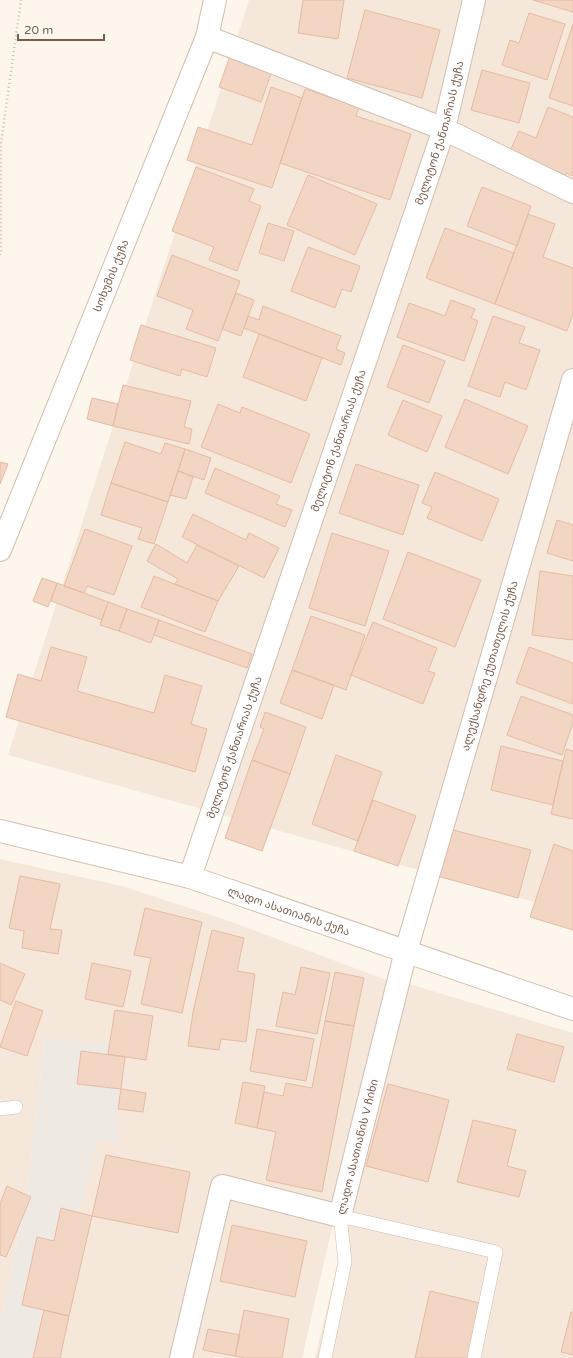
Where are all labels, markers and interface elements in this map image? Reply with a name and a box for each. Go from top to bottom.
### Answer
scale bar [18,16,104,42]
text: 20 m [24,23,53,37]
street label: მელიტონ ქანთარიას ქუჩა [413,60,467,207]
street label: სოხუმის ქუჩა [91,238,132,314]
street label: მელიტონ ქანთარიას ქუჩა [309,368,369,513]
street label: ალექსანდრე ქუთათელის ქუჩა [459,579,521,752]
street label: მელიტონ ქანთარიას ქუჩა [204,675,265,820]
street label: ლადო ასათიანის ქუჩა [226,884,352,939]
street label: ლადო ასათიანის V ჩიხი [335,1078,381,1216]

